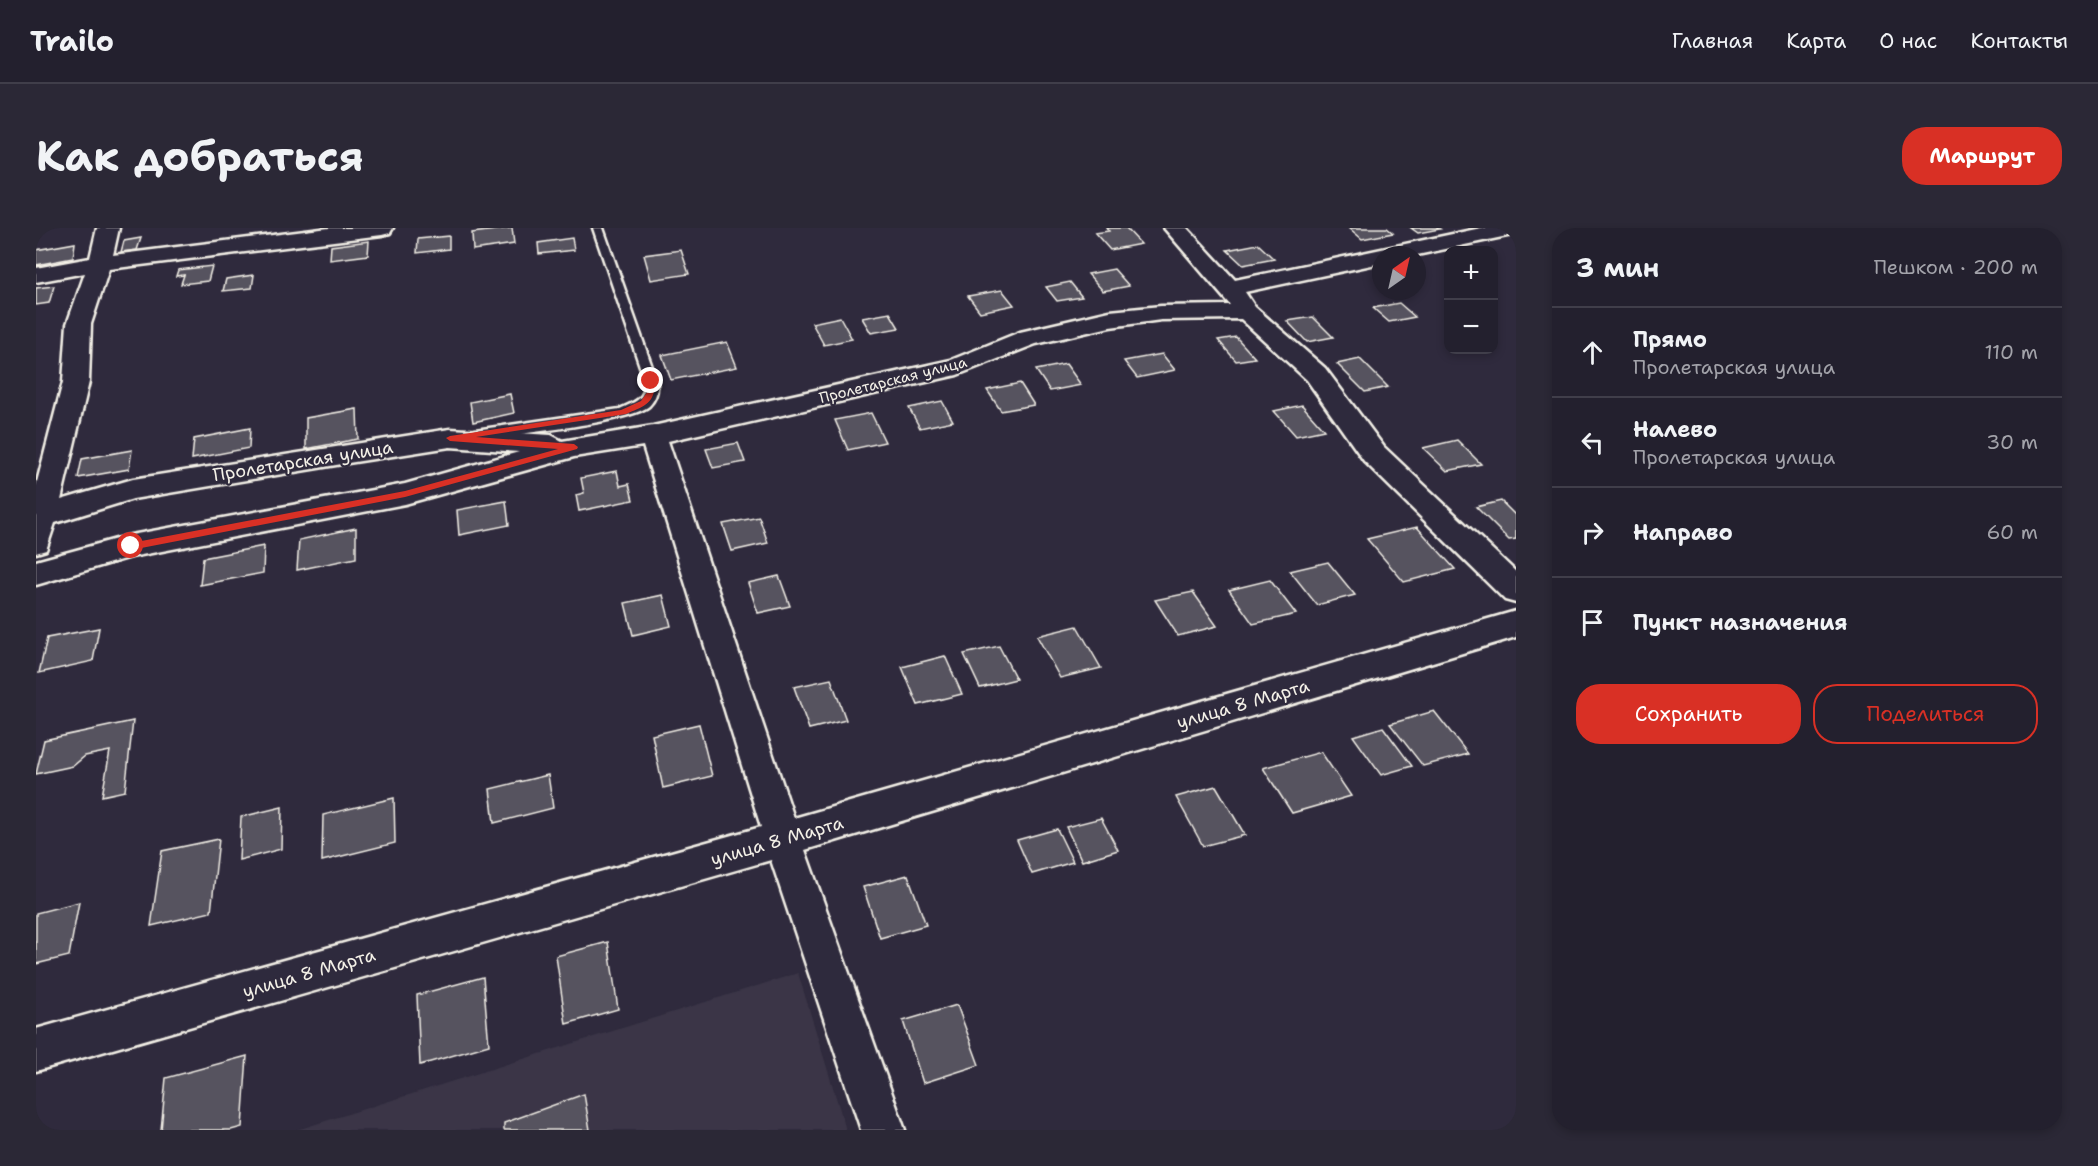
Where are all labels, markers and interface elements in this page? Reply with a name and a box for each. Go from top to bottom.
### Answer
text: Trailo [30,22,114,60]
text: Главная [1672,27,1753,55]
text: Карта [1786,27,1846,55]
text: О нас [1879,27,1937,55]
text: Контакты [1970,27,2068,55]
button: Маршрут [1902,127,2062,185]
text: Как добраться [36,128,364,184]
north arrow [1372,246,1426,300]
map controls [1444,246,1498,354]
button: + [1444,246,1498,300]
text: 3 мин [1576,250,1659,285]
text: Пешком · 200 m [1874,254,2038,280]
button: − [1444,300,1498,354]
text: Прямо [1633,325,1707,354]
icon: ahead [1576,336,1609,369]
text: 110 m [1984,339,2038,365]
street label: Пролетарская улица [817,352,970,408]
text: Пролетарская улица [1633,354,1835,380]
route end [637,367,663,393]
text: Налево [1633,415,1717,444]
icon: left [1576,426,1609,459]
text: 30 m [1986,429,2038,455]
street label: Пролетарская улица [211,435,395,487]
text: Пролетарская улица [1633,444,1835,470]
icon: right [1576,516,1609,549]
text: Направо [1633,518,1733,547]
text: 60 m [1986,519,2038,545]
route start [117,532,143,558]
icon: arrive [1576,606,1609,639]
text: Пункт назначения [1633,608,1847,637]
street label: улица 8 Марта [1174,674,1312,734]
button: Сохранить [1576,684,1801,744]
button: Поделиться [1813,684,2038,744]
street label: улица 8 Марта [708,811,846,871]
street label: улица 8 Марта [240,943,378,1003]

